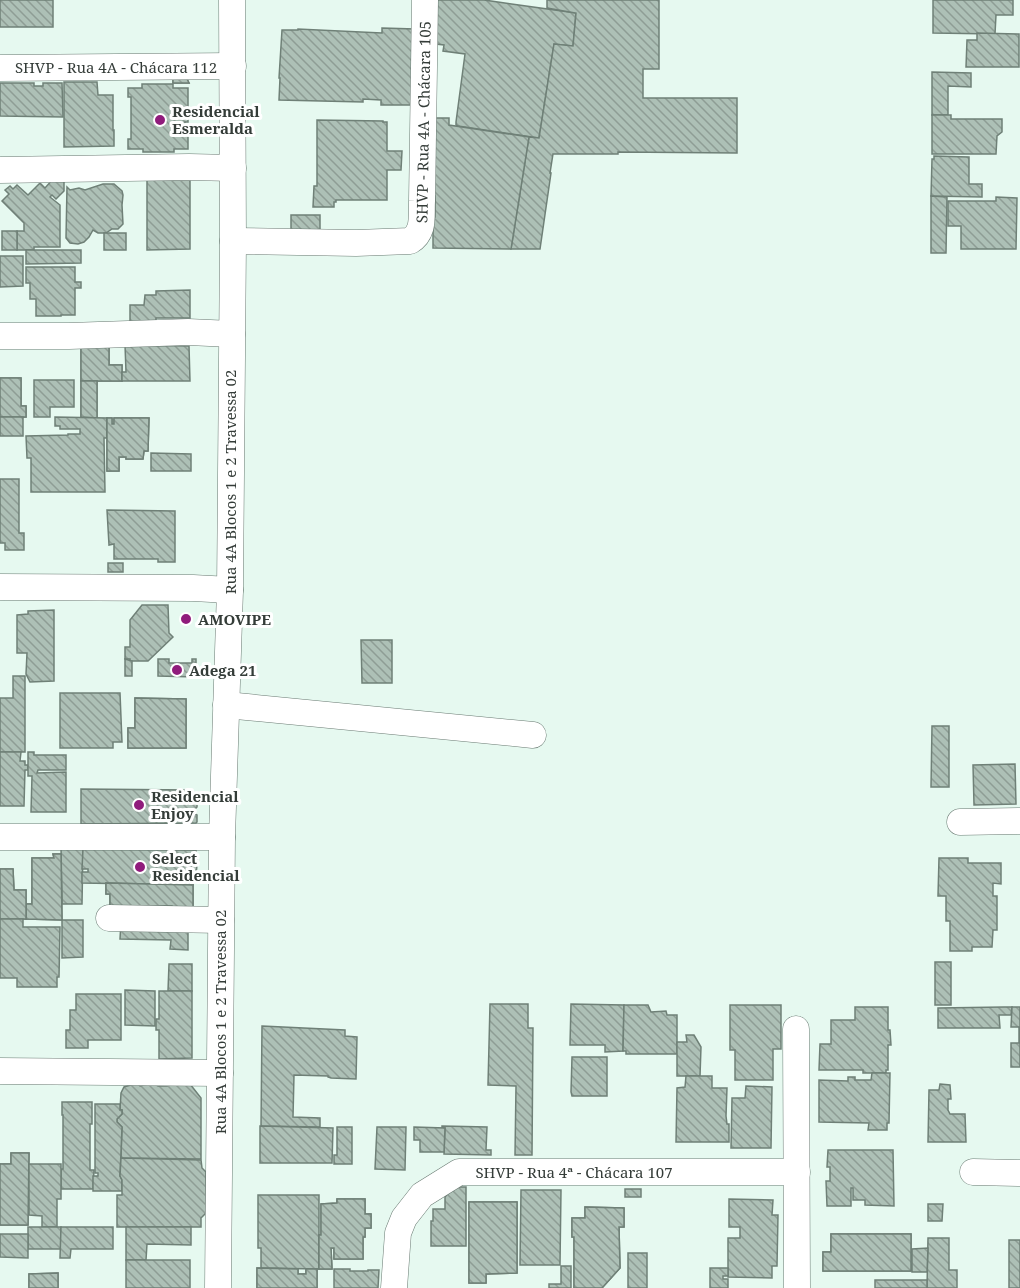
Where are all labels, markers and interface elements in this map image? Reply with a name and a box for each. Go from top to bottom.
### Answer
street label: SHVP - Rua 4A - Chácara 105 [411,21,435,223]
street label: SHVP - Rua 4A - Chácara 112 [15,57,217,77]
place label: Residencial Esmeralda [172,101,260,138]
marker: Residencial Esmeralda [153,113,167,127]
street label: Rua 4A Blocos 1 e 2 Travessa 02 [220,370,240,594]
place label: AMOVIPE [198,609,271,629]
marker: AMOVIPE [179,612,193,626]
place label: Adega 21 [189,660,257,680]
marker: Adega 21 [170,663,184,677]
place label: Residencial Enjoy [151,786,239,823]
marker: Residencial Enjoy [132,798,146,812]
place label: Select Residencial [152,848,240,885]
marker: Select Residencial [133,860,147,874]
street label: Rua 4A Blocos 1 e 2 Travessa 02 [210,910,230,1134]
street label: SHVP - Rua 4ª - Chácara 107 [475,1162,673,1182]

